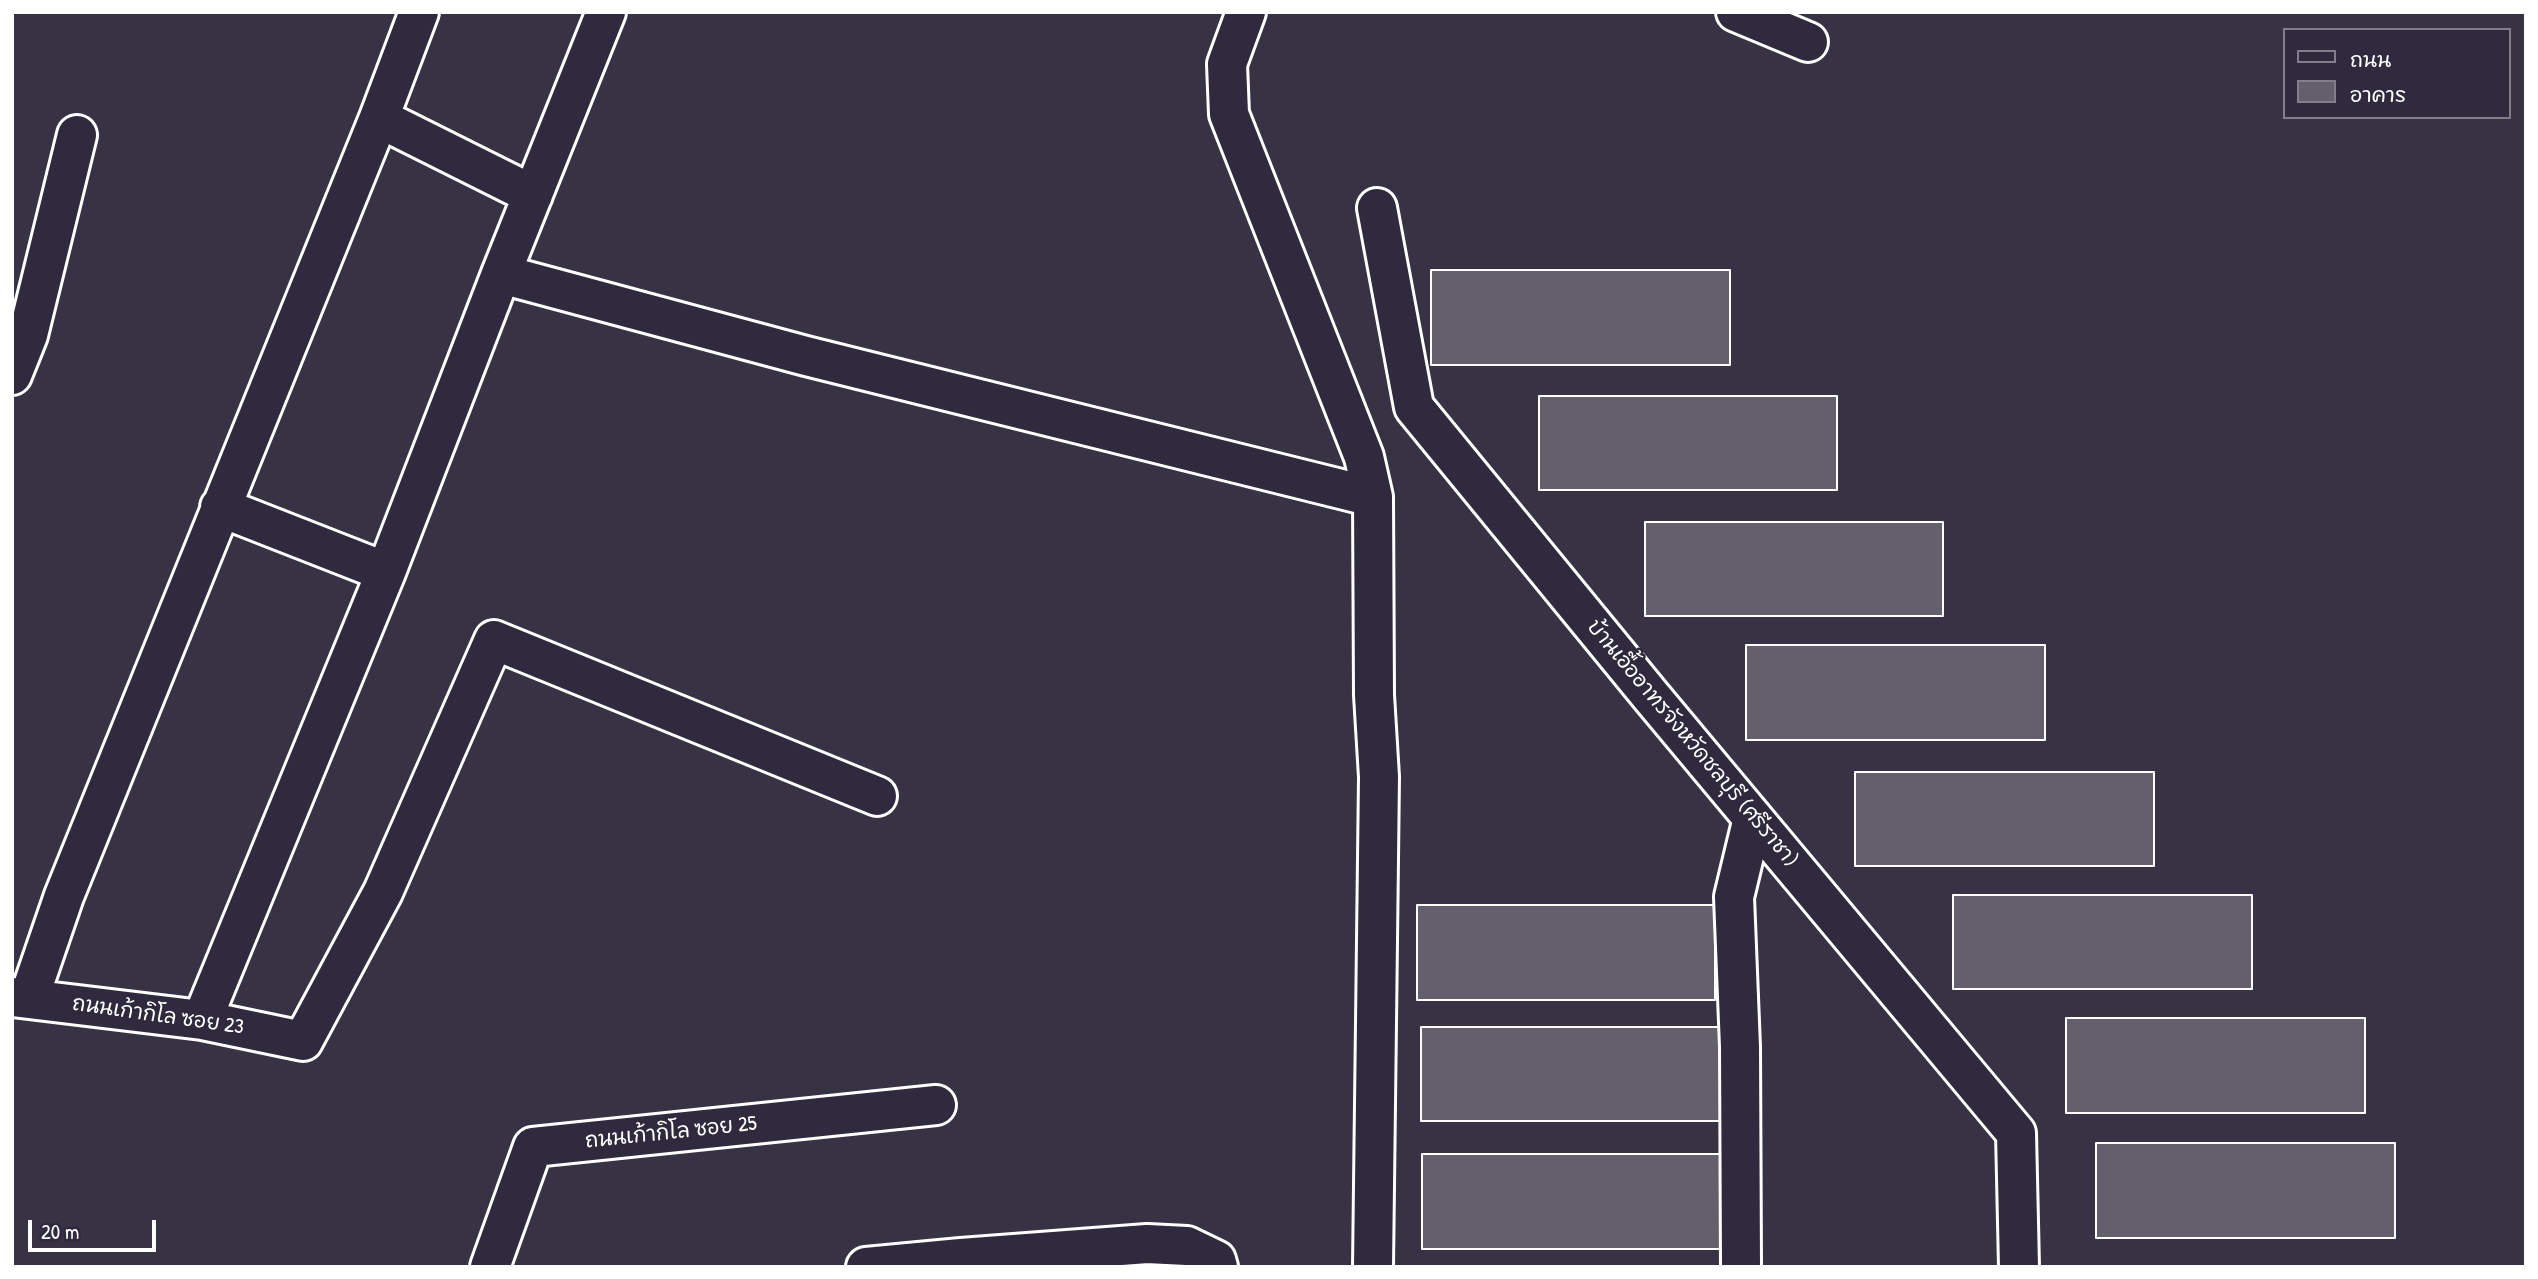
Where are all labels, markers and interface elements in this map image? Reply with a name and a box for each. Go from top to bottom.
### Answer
legend [2282,28,2510,119]
text: ถนน [2350,45,2391,74]
text: อาคาร [2350,80,2406,109]
street label: บ้านเอื้ออาทรจังหวัดชลบุรี (ศรีราชา) [1581,615,1803,873]
street label: ถนนเก้ากิโล ซอย 23 [71,991,245,1041]
street label: ถนนเก้ากิโล ซอย 25 [584,1111,758,1155]
scale bar [32,1206,159,1250]
text: 20 m [41,1217,79,1246]

